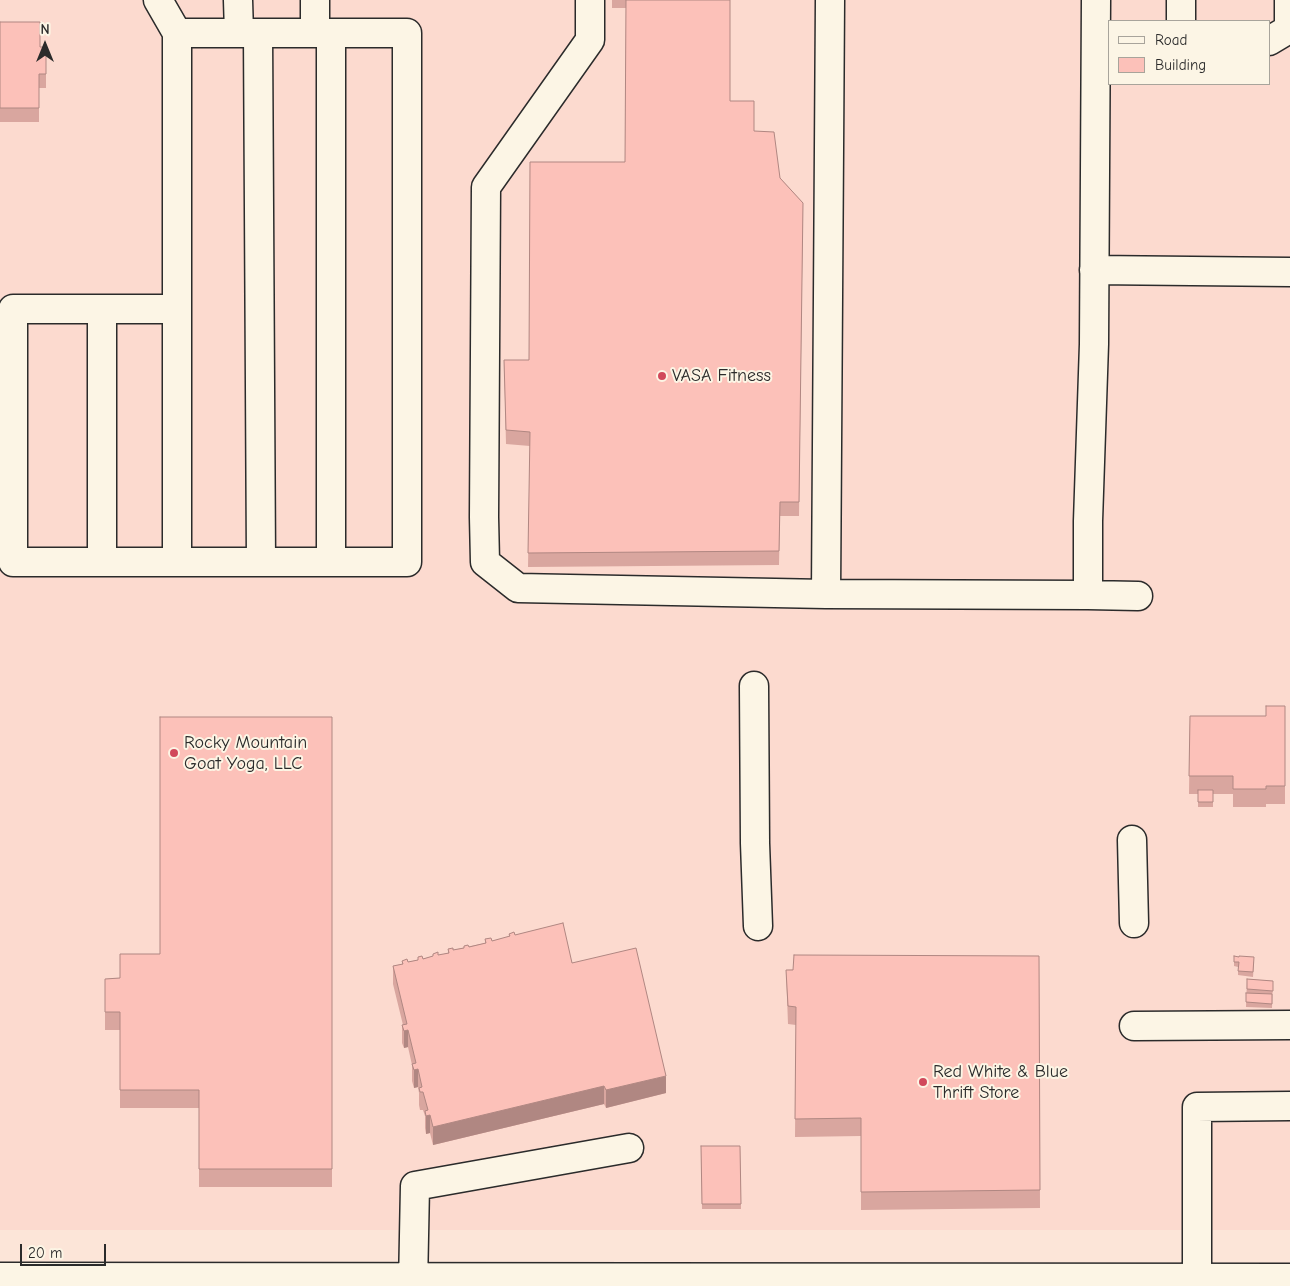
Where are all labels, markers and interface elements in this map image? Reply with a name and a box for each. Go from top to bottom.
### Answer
north arrow [20,20,70,70]
legend [1108,20,1270,85]
text: N [40,21,50,38]
text: Road [1155,31,1187,49]
text: Building [1155,56,1206,74]
place label: VASA Fitness [672,365,771,387]
marker: VASA Fitness [656,370,668,382]
place label: Rocky Mountain Goat Yoga, LLC [184,732,307,774]
marker: Rocky Mountain Goat Yoga, LLC [168,747,180,759]
place label: Red White & Blue Thrift Store [933,1061,1068,1104]
marker: Red White & Blue Thrift Store [917,1076,929,1088]
scale bar [22,1234,109,1266]
text: 20 m [28,1244,62,1262]

